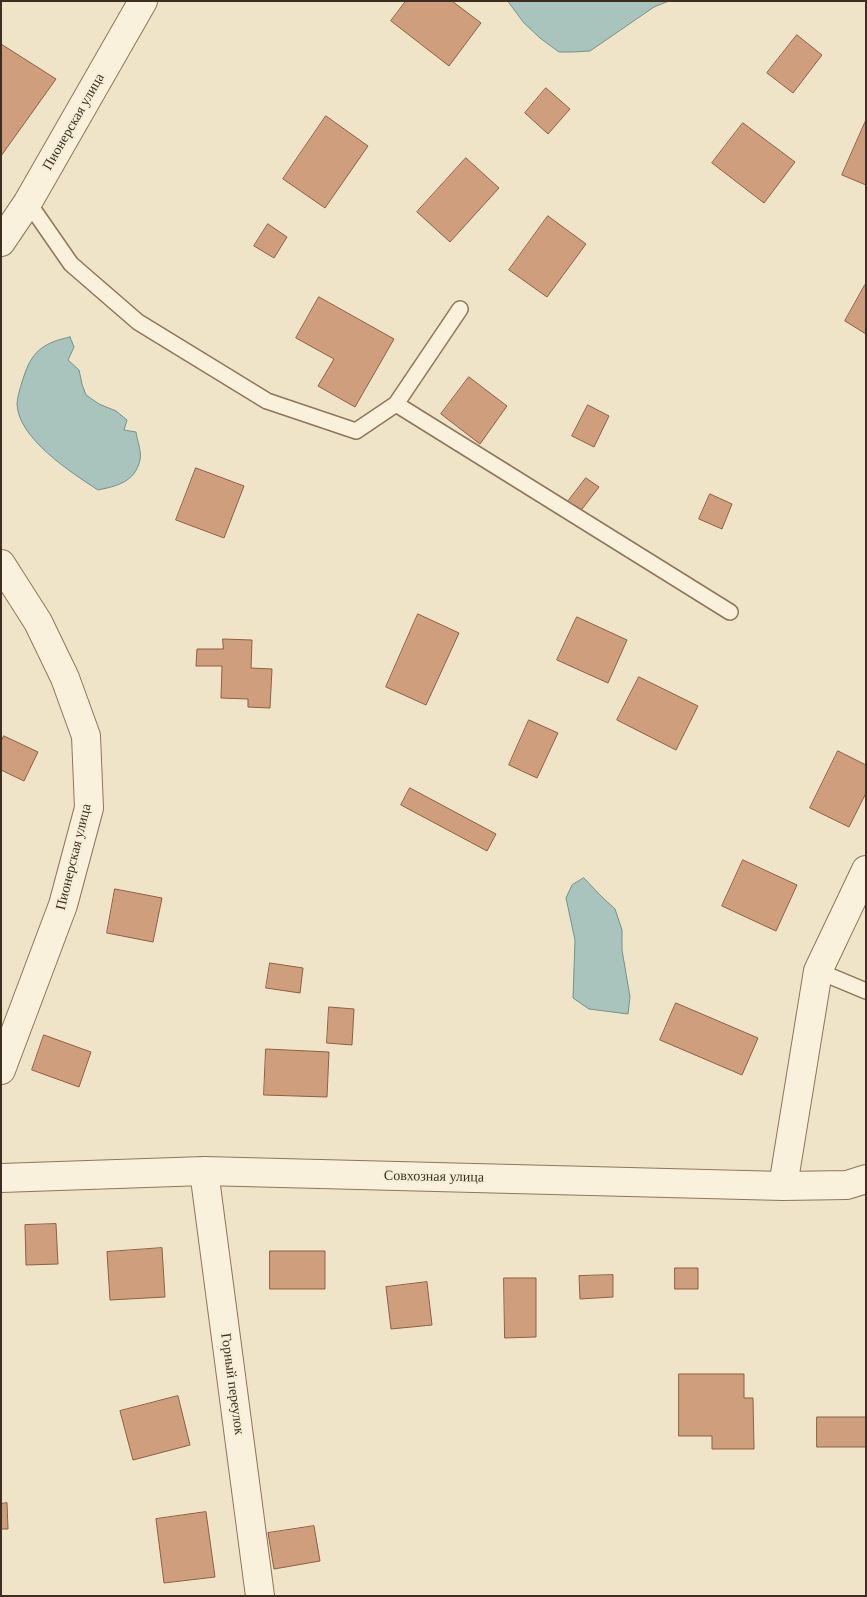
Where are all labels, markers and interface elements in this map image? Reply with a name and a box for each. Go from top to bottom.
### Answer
street label: Пионерская улица [40,71,108,173]
street label: Пионерская улица [53,802,95,912]
street label: Совхозная улица [384,1168,484,1186]
street label: Горный переулок [217,1332,247,1436]

